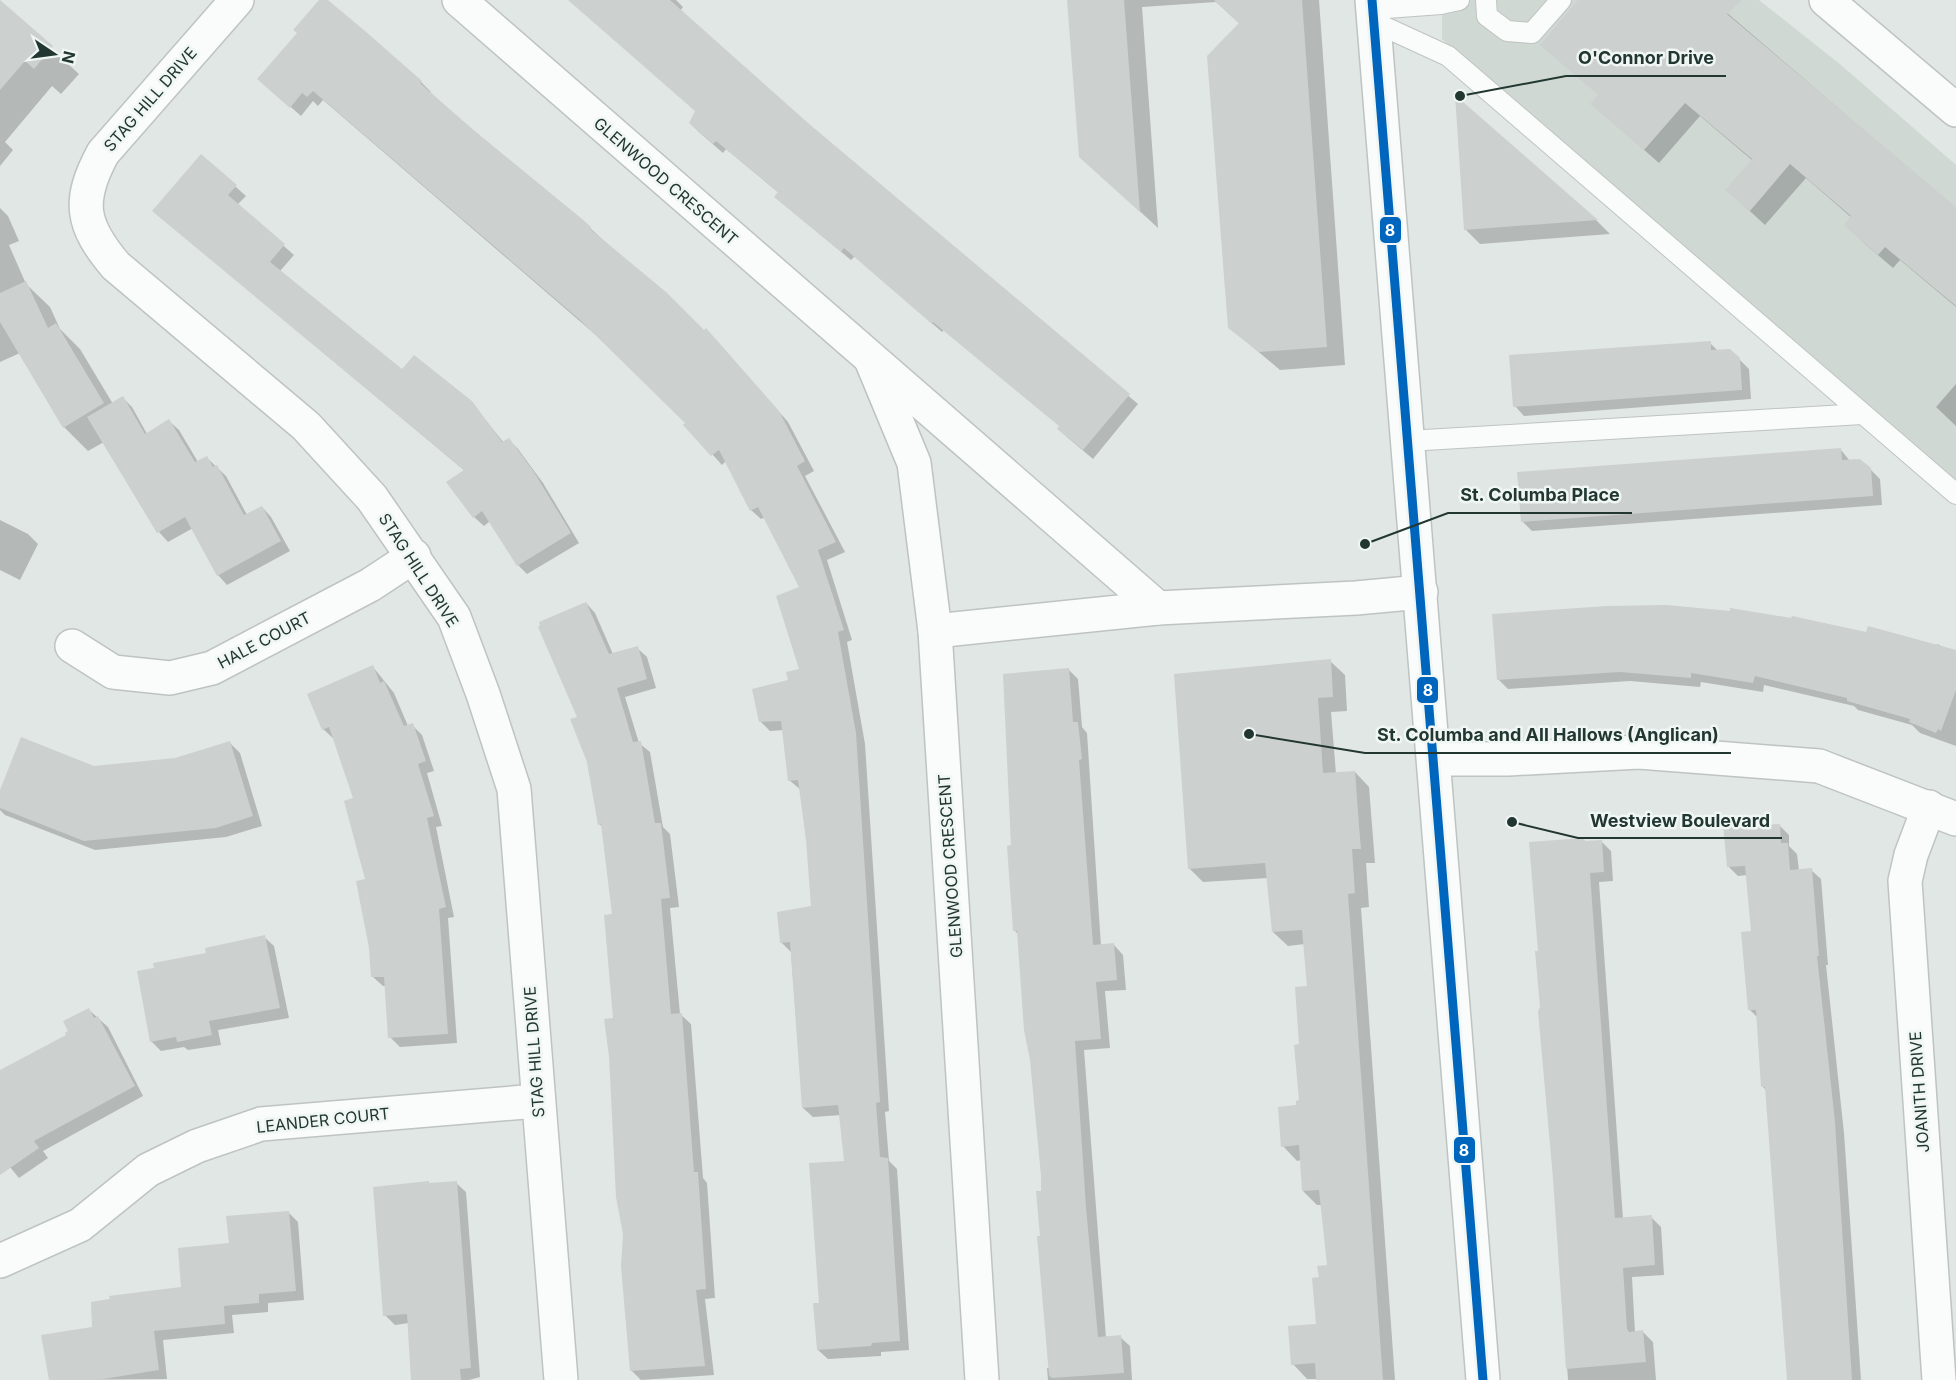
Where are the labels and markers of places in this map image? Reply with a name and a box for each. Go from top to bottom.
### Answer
callout: O'Connor Drive [1566,40,1726,76]
callout: St. Columba Place [1448,477,1632,513]
callout: St. Columba and All Hallows (Anglican) [1365,717,1731,753]
callout: Westview Boulevard [1578,802,1782,838]

